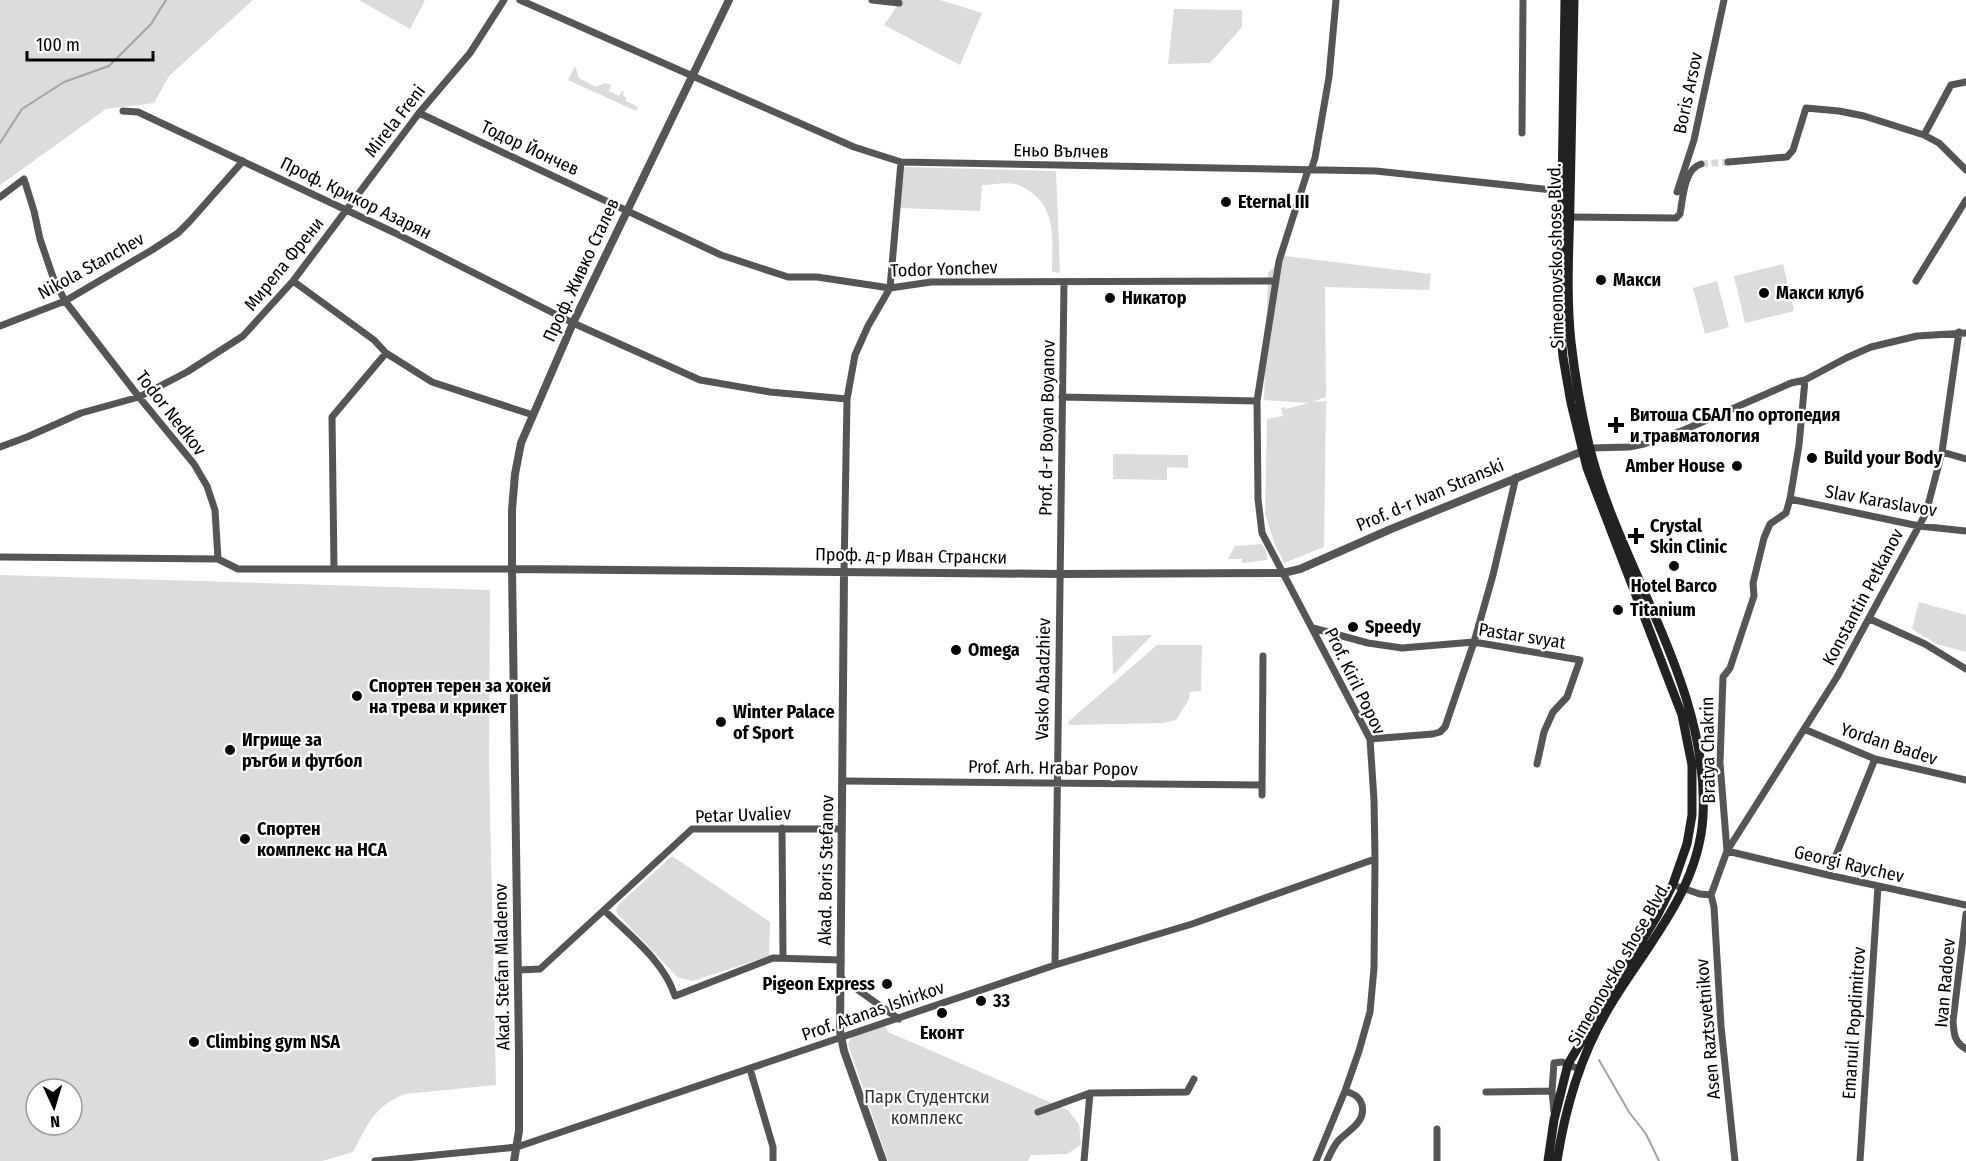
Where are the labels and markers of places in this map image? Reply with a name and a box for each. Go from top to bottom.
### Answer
place label: Eternal III [1238,191,1309,213]
marker: Eternal III [1219,195,1233,209]
place label: Макси [1613,269,1661,291]
marker: Макси [1594,273,1608,287]
place label: Макси клуб [1776,282,1864,304]
marker: Макси клуб [1757,286,1771,300]
place label: Никатор [1122,287,1187,309]
marker: Никатор [1103,291,1117,305]
place label: Витоша СБАЛ по ортопедия и травматология [1630,404,1840,447]
marker: Витоша СБАЛ по ортопедия и травматология [1607,416,1625,434]
place label: Build your Body [1824,447,1943,469]
marker: Build your Body [1805,451,1819,465]
place label: Amber House [1624,455,1725,477]
marker: Amber House [1730,459,1744,473]
place label: Crystal Skin Clinic [1650,515,1727,558]
marker: Crystal Skin Clinic [1627,527,1645,545]
marker: Hotel Barco [1667,559,1681,573]
place label: Hotel Barco [1631,575,1718,597]
place label: Titanium [1630,599,1696,621]
marker: Titanium [1611,603,1625,617]
place label: Speedy [1365,616,1421,638]
marker: Speedy [1346,620,1360,634]
place label: Omega [968,639,1020,661]
marker: Omega [949,643,963,657]
place label: Спортен терен за хокей на трева и крикет [369,675,551,718]
marker: Спортен терен за хокей на трева и крикет [350,689,364,703]
place label: Winter Palace of Sport [733,701,835,744]
marker: Winter Palace of Sport [714,715,728,729]
place label: Игрище за ръгби и футбол [242,729,363,772]
marker: Игрище за ръгби и футбол [223,743,237,757]
place label: Спортен комплекс на НСА [257,818,387,861]
marker: Спортен комплекс на НСА [238,832,252,846]
place label: Pigeon Express [762,973,875,995]
marker: Pigeon Express [880,977,894,991]
place label: 33 [992,990,1011,1012]
marker: 33 [974,994,988,1008]
marker: Еконт [935,1006,949,1020]
place label: Еконт [920,1022,964,1044]
place label: Climbing gym NSA [206,1031,340,1053]
marker: Climbing gym NSA [187,1035,201,1049]

